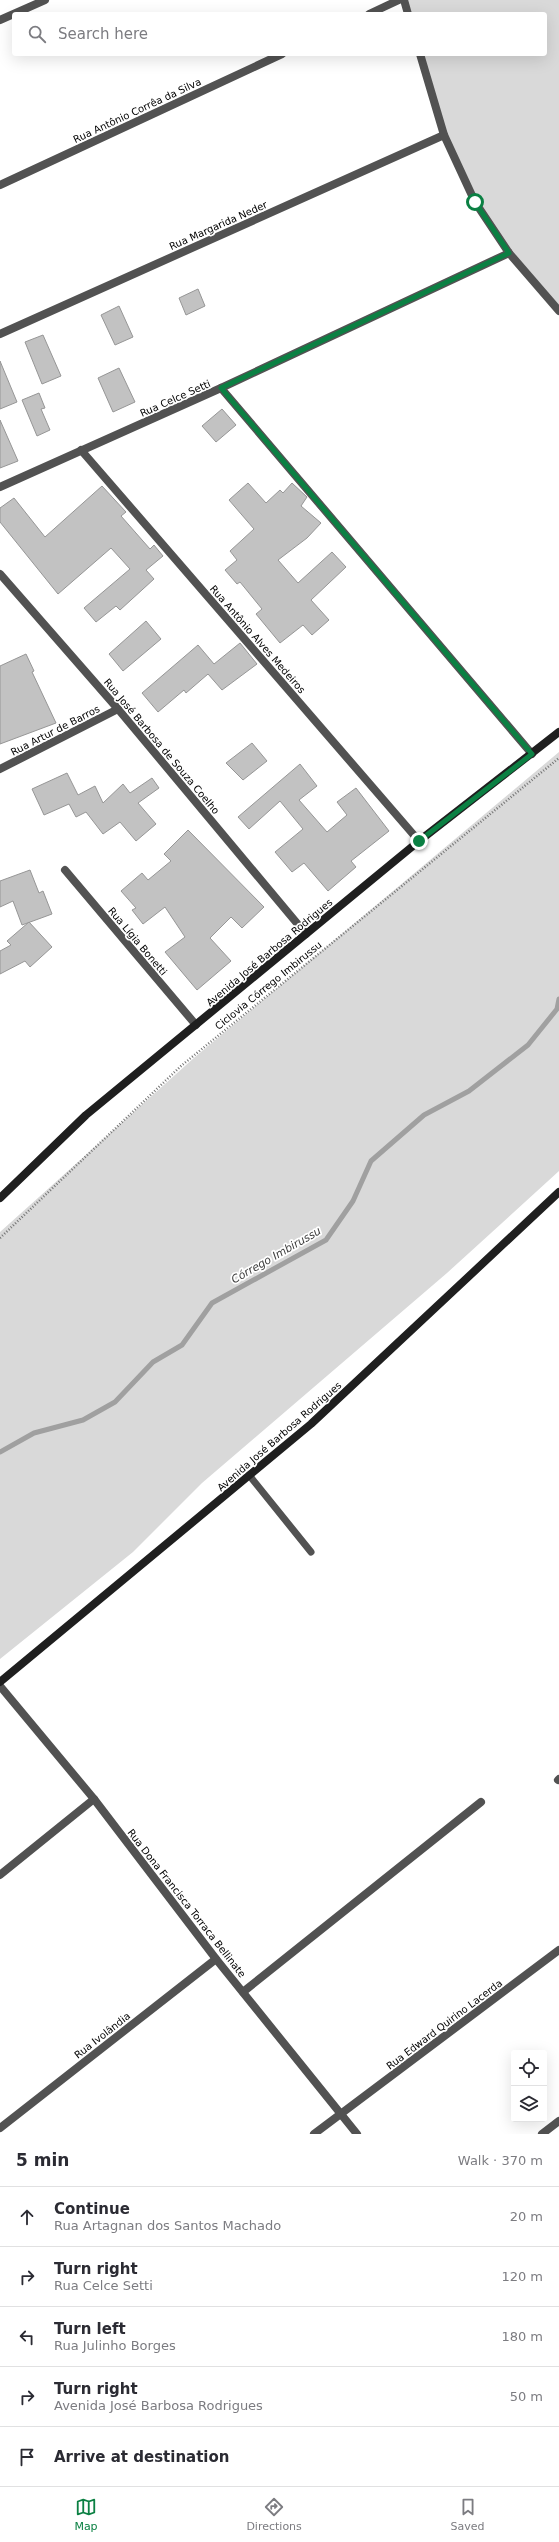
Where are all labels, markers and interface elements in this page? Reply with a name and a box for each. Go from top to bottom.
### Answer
search box [12,12,547,56]
icon: search [26,23,48,45]
text: Search here [58,25,148,43]
street label: Rua Antônio Corrêa da Silva [72,76,203,145]
route start [466,193,484,211]
street label: Rua Margarida Neder [167,198,270,252]
street label: Rua Celce Setti [138,378,212,419]
street label: Rua Antônio Alves Medeiros [208,583,307,695]
street label: Rua José Barbosa de Souza Coelho [102,676,222,816]
street label: Rua Artur de Barros [9,703,102,758]
route end [410,832,428,850]
street label: Avenida José Barbosa Rodrigues [204,897,334,1008]
street label: Rua Lígia Bonetti [106,905,169,977]
street label: Ciclovia Córrego Imbirussu [213,939,324,1032]
water label: Córrego Imbirussu [229,1224,323,1286]
street label: Avenida José Barbosa Rodrigues [215,1380,344,1493]
street label: Rua Dona Francisca Torraca Bellinate [125,1827,248,1980]
street label: Rua Edward Quirino Lacerda [384,1977,504,2071]
street label: Rua Ivolândia [72,2010,132,2061]
map controls [511,2050,547,2122]
button: locate [511,2050,547,2086]
button: layers [511,2086,547,2122]
text: 5 min [16,2150,69,2170]
text: Walk · 370 m [458,2153,543,2168]
text: Continue [54,2200,130,2218]
icon: ahead [16,2206,38,2228]
text: 20 m [510,2209,543,2224]
text: Rua Artagnan dos Santos Machado [54,2218,281,2233]
text: Turn right [54,2260,138,2278]
icon: right [16,2266,38,2288]
text: 120 m [501,2269,543,2284]
text: Rua Celce Setti [54,2278,153,2293]
text: Turn left [54,2320,126,2338]
icon: left [16,2326,38,2348]
text: 180 m [501,2329,543,2344]
text: Rua Julinho Borges [54,2338,176,2353]
text: Turn right [54,2380,138,2398]
icon: right [16,2386,38,2408]
text: 50 m [510,2389,543,2404]
text: Avenida José Barbosa Rodrigues [54,2398,263,2413]
icon: arrive [16,2446,38,2468]
text: Arrive at destination [54,2448,229,2466]
tab: Map [74,2496,98,2533]
tab: Directions [246,2496,302,2533]
tab: Saved [451,2496,485,2533]

